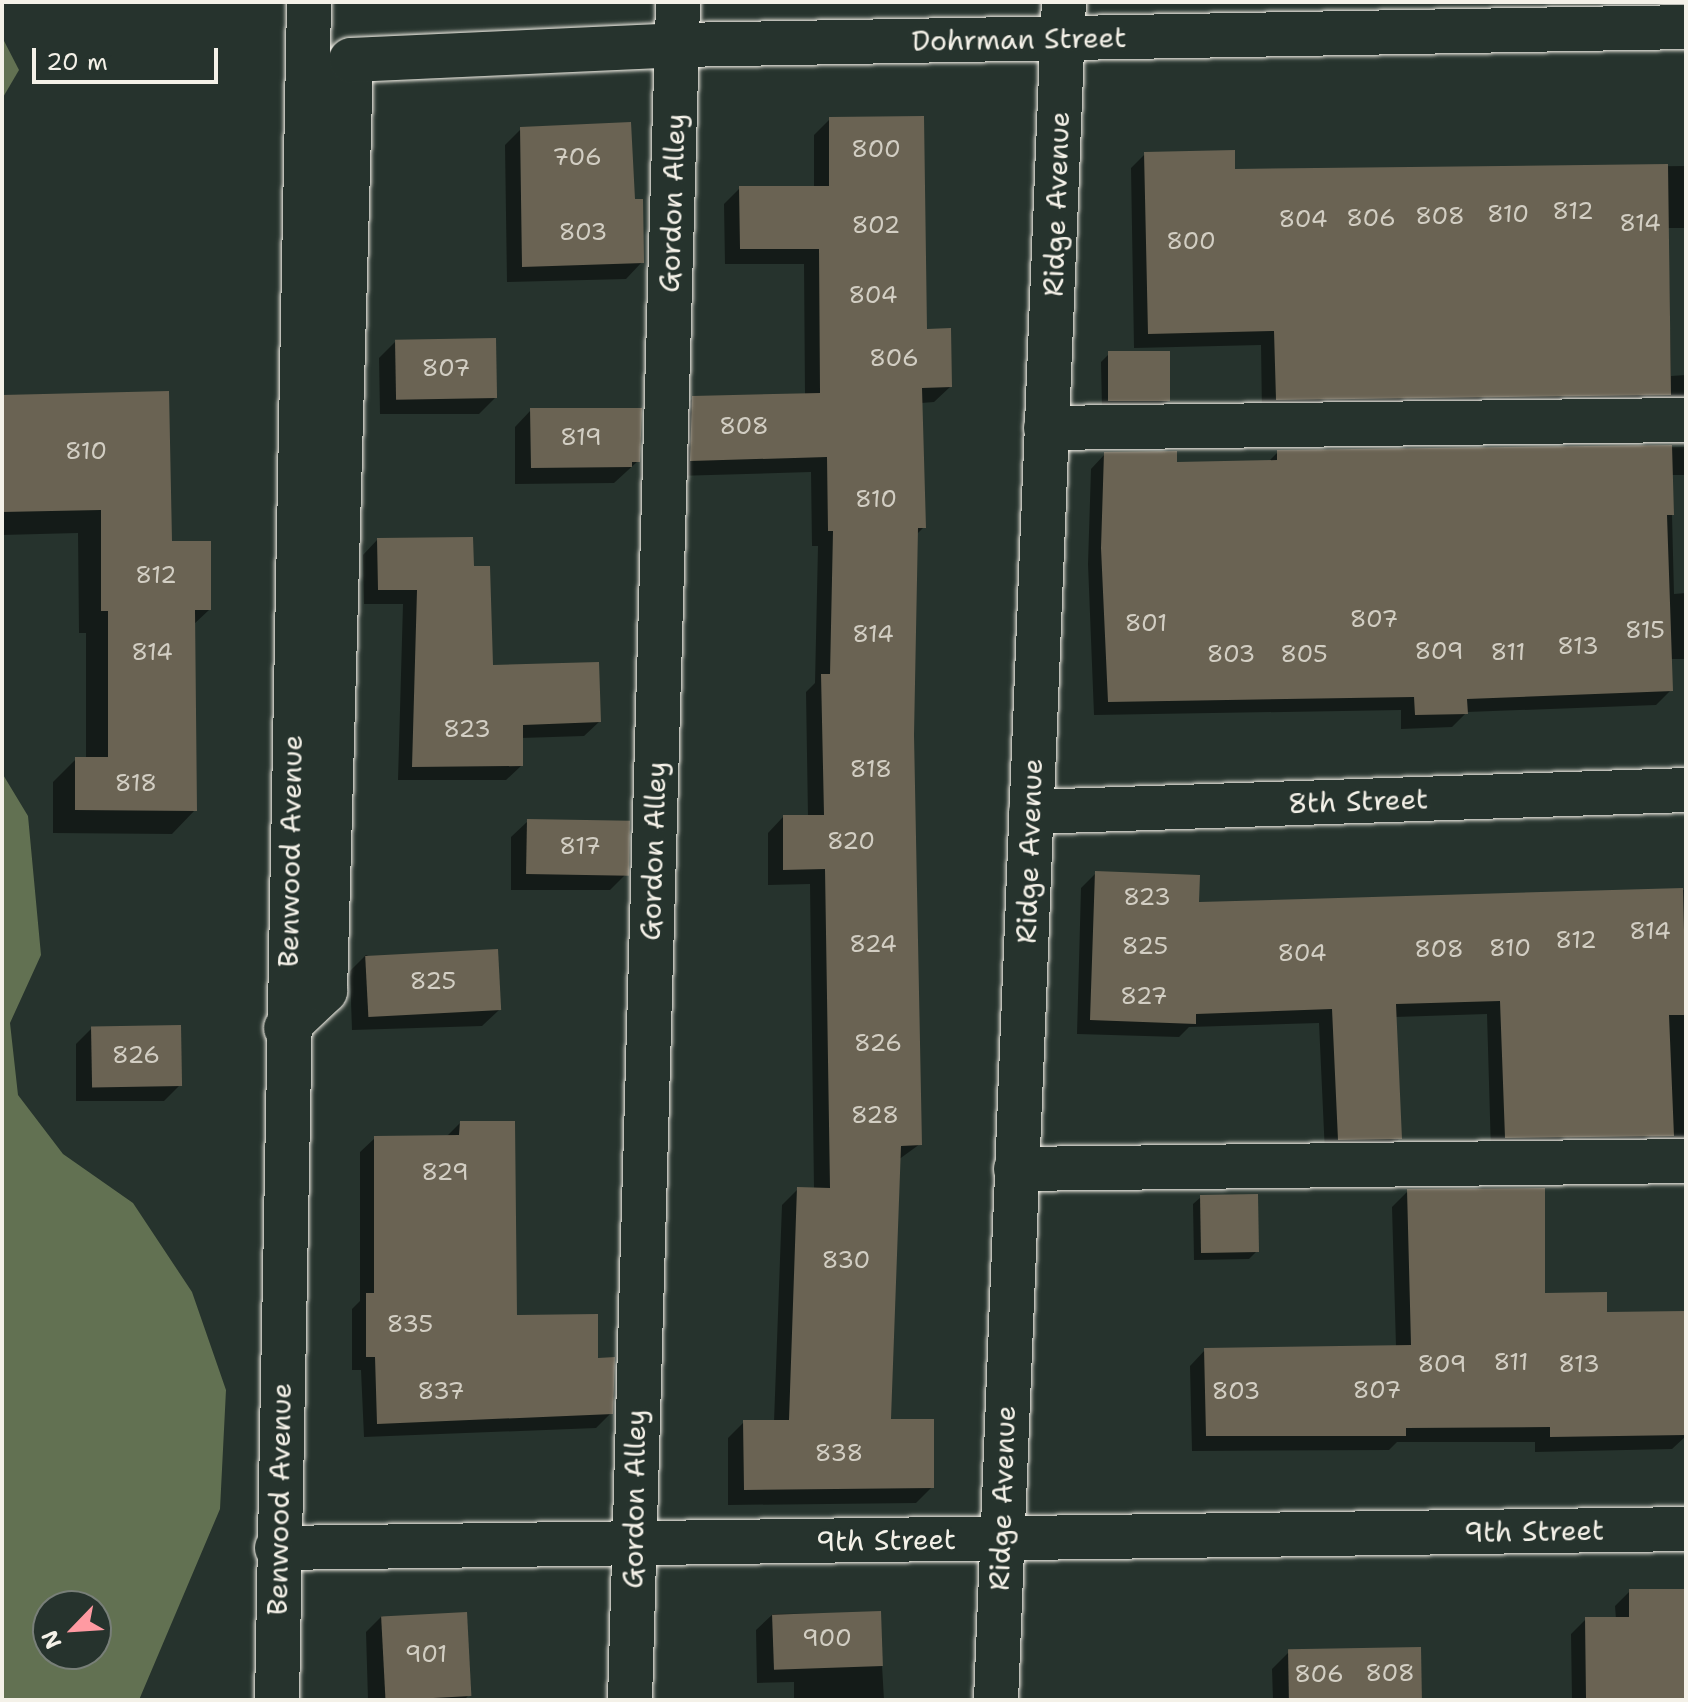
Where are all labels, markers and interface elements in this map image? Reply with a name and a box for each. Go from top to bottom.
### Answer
street label: Dohrman Street [911,20,1127,58]
scale bar [36,32,222,82]
text: 20 m [46,46,108,78]
street label: Ridge Avenue [1036,111,1076,297]
street label: Gordon Alley [652,113,692,293]
house number: 800 [851,136,901,164]
house number: 706 [552,144,602,172]
house number: 812 [1552,198,1594,226]
house number: 810 [1487,201,1529,229]
house number: 808 [1415,203,1465,231]
house number: 806 [1346,205,1396,233]
house number: 804 [1278,206,1328,234]
house number: 814 [1619,210,1661,238]
house number: 802 [852,212,900,240]
house number: 803 [559,219,607,247]
house number: 800 [1166,228,1216,256]
house number: 804 [848,282,898,310]
house number: 806 [869,345,919,373]
house number: 807 [422,355,470,383]
house number: 808 [719,413,769,441]
house number: 819 [560,424,602,452]
house number: 810 [65,438,107,466]
house number: 810 [855,486,897,514]
house number: 812 [135,562,177,590]
house number: 807 [1350,606,1398,634]
house number: 801 [1125,610,1167,638]
house number: 815 [1625,617,1665,645]
house number: 814 [852,621,894,649]
house number: 813 [1557,633,1599,661]
house number: 809 [1414,638,1464,666]
house number: 814 [131,639,173,667]
house number: 811 [1490,639,1526,667]
house number: 803 [1207,641,1255,669]
house number: 805 [1280,641,1328,669]
house number: 823 [443,716,491,744]
street label: Benwood Avenue [271,734,309,968]
house number: 818 [850,756,892,784]
street label: Ridge Avenue [1009,758,1049,944]
street label: Gordon Alley [633,761,673,941]
house number: 818 [115,770,157,798]
street label: 8th Street [1287,782,1429,820]
house number: 820 [827,828,875,856]
house number: 817 [559,833,601,861]
house number: 823 [1123,884,1171,912]
house number: 814 [1629,918,1671,946]
house number: 812 [1555,927,1597,955]
house number: 824 [849,931,897,959]
house number: 825 [1122,933,1168,961]
house number: 810 [1489,935,1531,963]
house number: 808 [1414,936,1464,964]
house number: 804 [1277,940,1327,968]
house number: 825 [410,968,456,996]
house number: 827 [1120,983,1168,1011]
house number: 826 [854,1030,902,1058]
house number: 826 [112,1042,160,1070]
house number: 828 [851,1102,899,1130]
house number: 829 [421,1159,469,1187]
house number: 830 [822,1247,870,1275]
house number: 835 [387,1311,433,1339]
house number: 811 [1493,1349,1529,1377]
house number: 809 [1417,1351,1467,1379]
house number: 813 [1558,1351,1600,1379]
house number: 807 [1353,1377,1401,1405]
house number: 837 [417,1378,465,1406]
house number: 803 [1212,1378,1260,1406]
street label: Benwood Avenue [260,1382,298,1616]
street label: Ridge Avenue [982,1405,1022,1591]
street label: Gordon Alley [616,1409,652,1589]
house number: 838 [815,1440,863,1468]
street label: 9th Street [1464,1513,1604,1549]
street label: 9th Street [816,1522,956,1558]
north arrow [32,1590,112,1670]
text: N [35,1625,68,1654]
house number: 900 [802,1625,852,1653]
house number: 901 [405,1641,447,1669]
house number: 808 [1365,1660,1415,1688]
house number: 806 [1294,1661,1344,1689]

